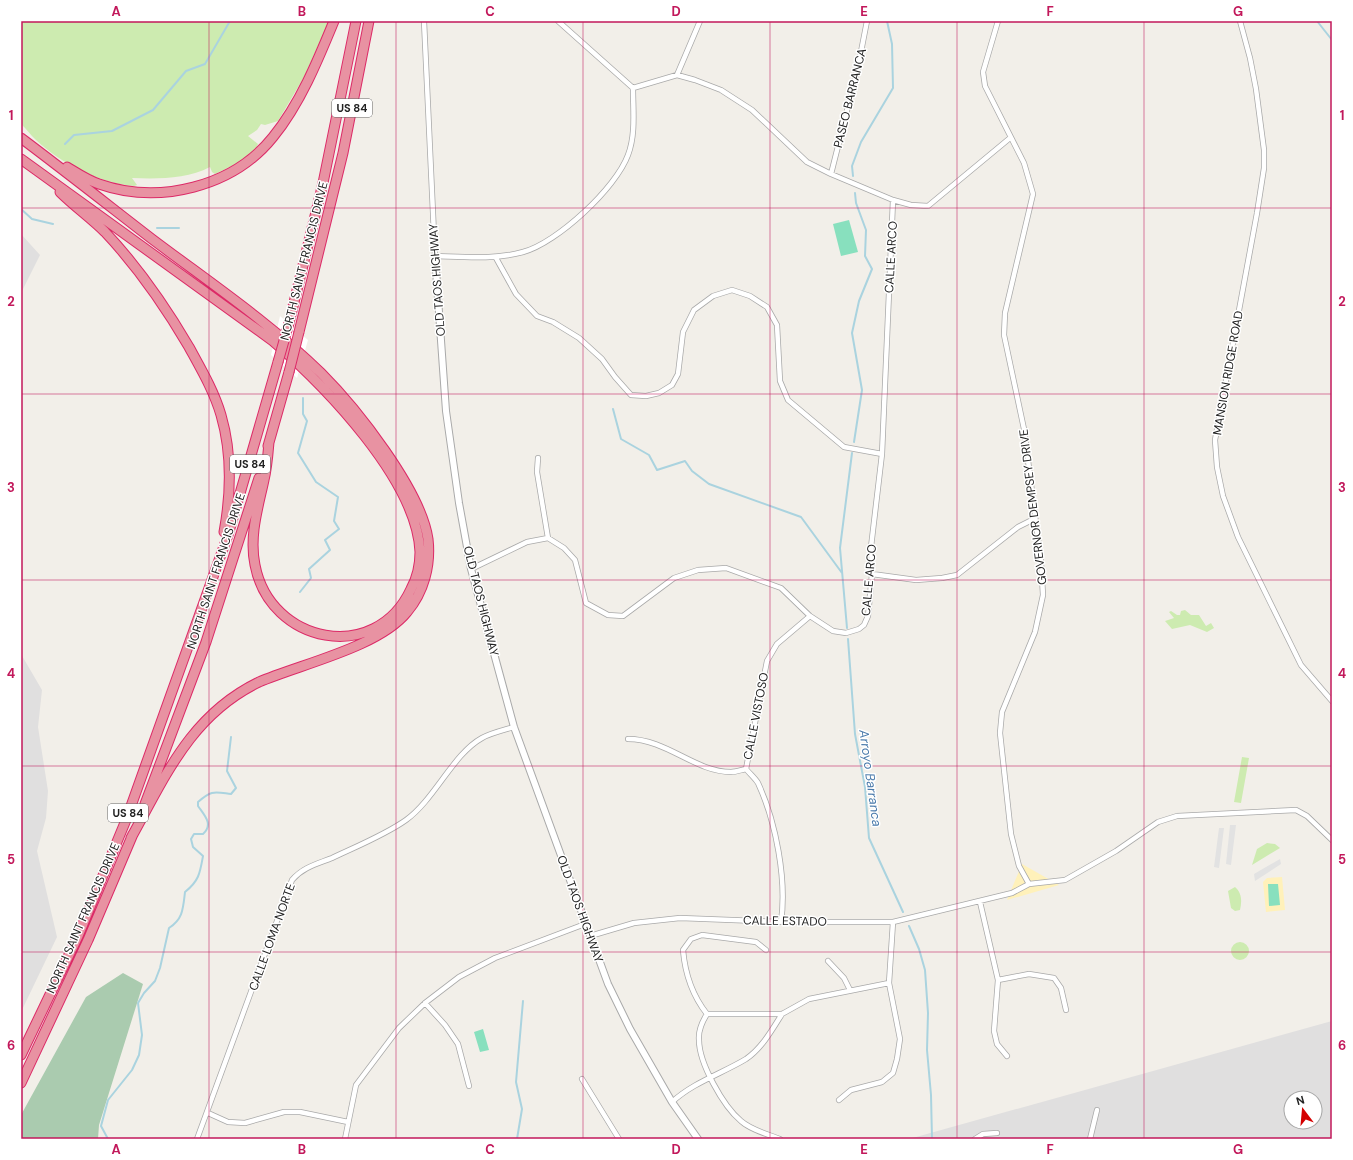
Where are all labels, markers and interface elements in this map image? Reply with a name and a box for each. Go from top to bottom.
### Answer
text: A [111,3,121,20]
text: B [298,3,306,20]
text: C [485,3,495,20]
text: D [671,3,681,20]
text: E [860,3,868,20]
text: F [1046,3,1054,20]
text: G [1233,3,1243,20]
street label: PASEO BARRANCA [830,47,870,149]
road number: US 84 [332,99,372,117]
text: 1 [9,107,13,124]
text: 1 [1340,107,1344,124]
street label: NORTH SAINT FRANCIS DRIVE [277,180,332,342]
street label: CALLE ARCO [881,221,901,293]
street label: OLD TAOS HIGHWAY [425,223,449,337]
text: 2 [7,293,15,310]
text: 2 [1338,293,1346,310]
street label: MANSION RIDGE ROAD [1209,309,1247,437]
street label: GOVERNOR DEMPSEY DRIVE [1015,428,1051,586]
road number: US 84 [230,455,270,473]
text: 3 [7,479,15,496]
text: 3 [1338,479,1346,496]
street label: NORTH SAINT FRANCIS DRIVE [183,491,249,651]
street label: CALLE ARCO [858,543,880,617]
street label: OLD TAOS HIGHWAY [460,544,502,658]
text: 4 [7,665,15,682]
text: 4 [1338,665,1346,682]
street label: CALLE VISTOSO [740,671,772,761]
water label: Arroyo Barranca [855,728,886,828]
road number: US 84 [108,804,148,822]
street label: NORTH SAINT FRANCIS DRIVE [43,840,124,996]
text: 5 [7,851,15,868]
text: 5 [1338,851,1346,868]
street label: OLD TAOS HIGHWAY [553,853,607,965]
street label: CALLE LOMA NORTE [245,881,299,993]
street label: CALLE ESTADO [743,912,827,930]
text: 6 [7,1037,15,1054]
text: 6 [1338,1037,1346,1054]
north arrow [1283,1090,1323,1130]
text: N [1294,1093,1306,1108]
text: A [111,1141,121,1158]
text: B [298,1141,306,1158]
text: C [485,1141,495,1158]
text: D [671,1141,681,1158]
text: E [860,1141,868,1158]
text: F [1046,1141,1054,1158]
text: G [1233,1141,1243,1158]

